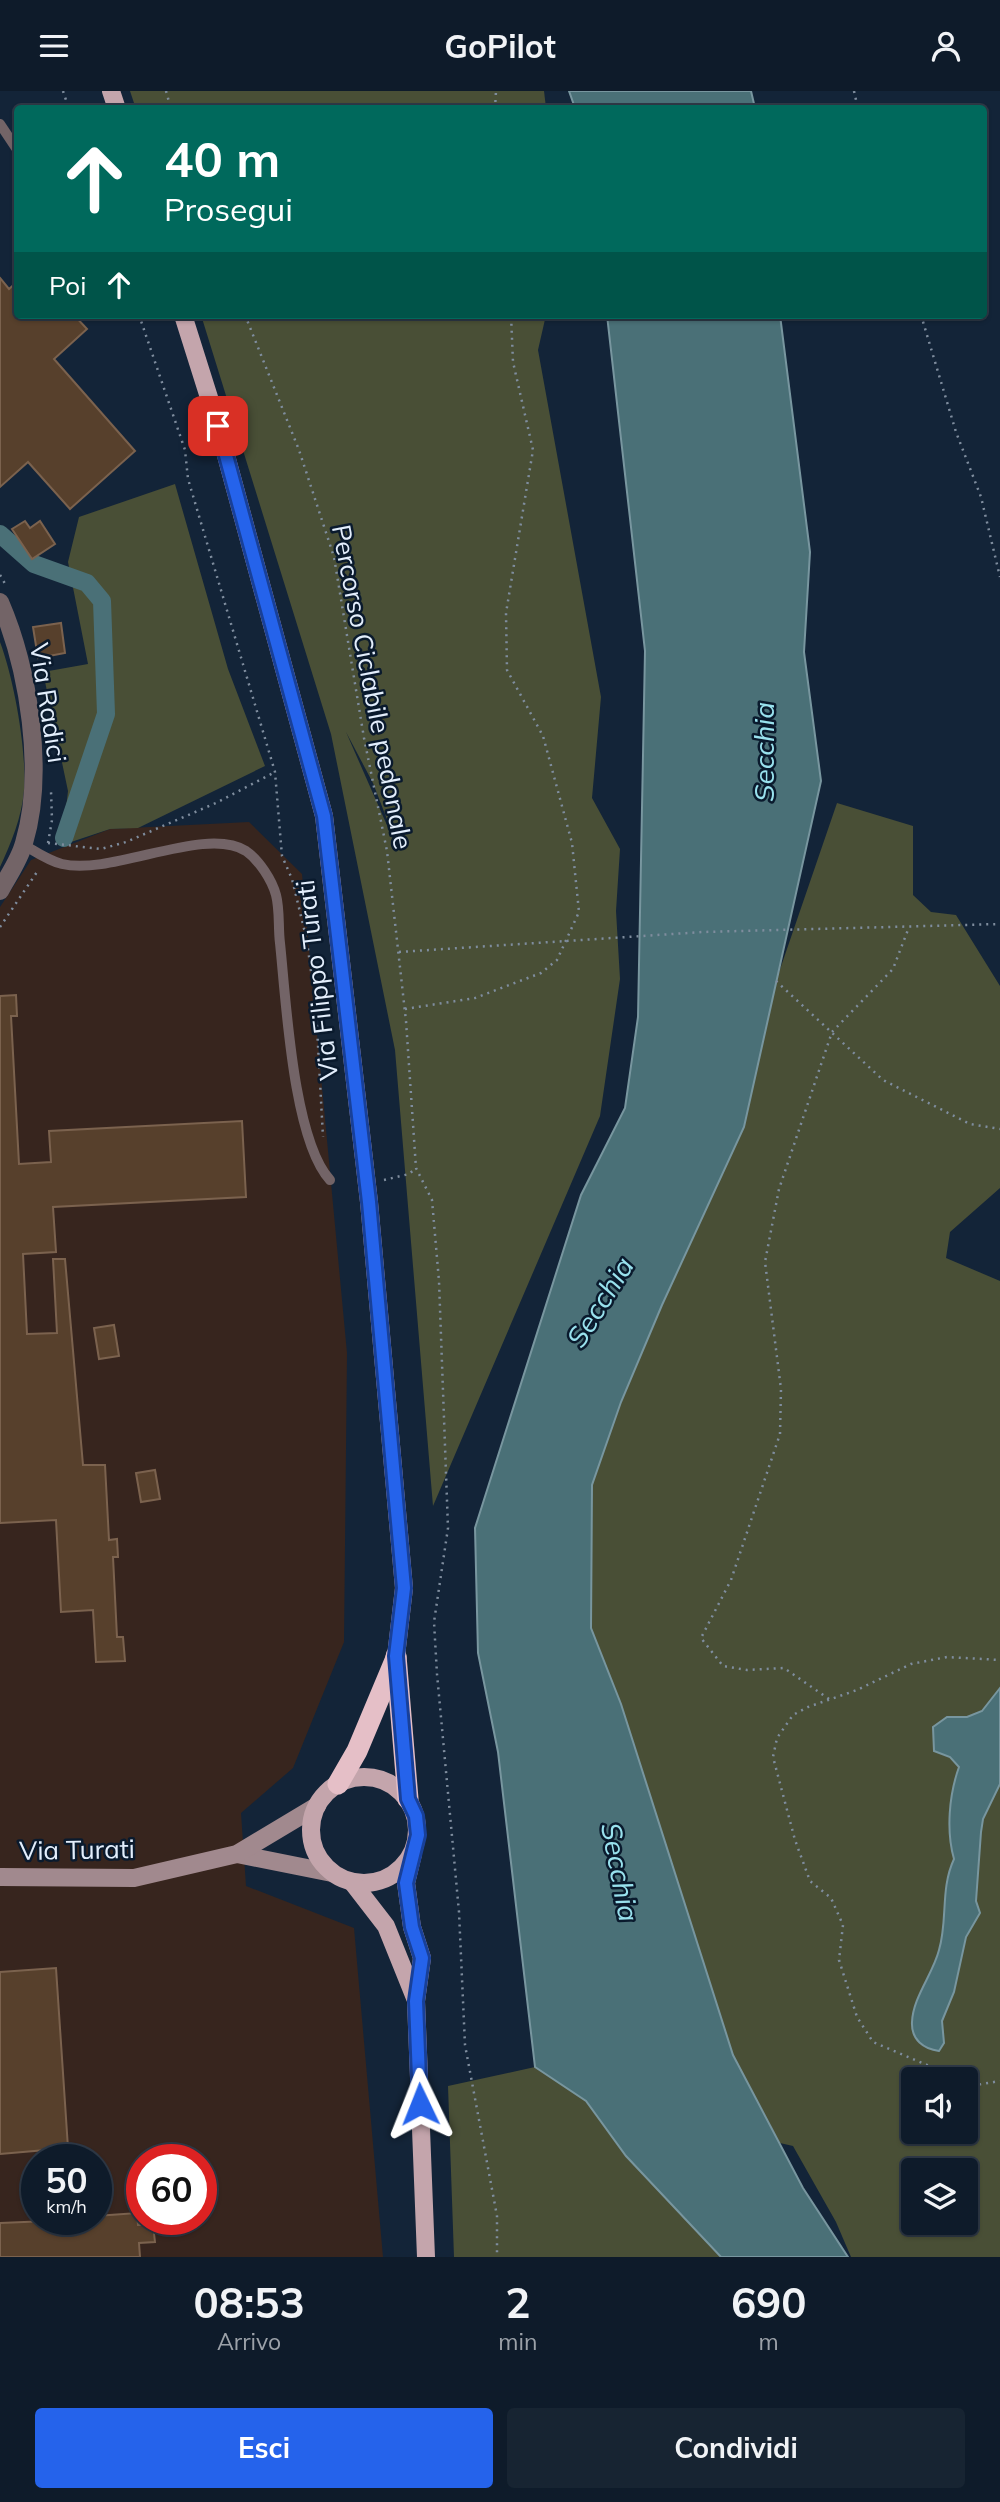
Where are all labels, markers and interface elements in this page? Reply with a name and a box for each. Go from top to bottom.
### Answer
text: GoPilot [444,26,556,66]
icon: menu [35,27,73,65]
icon: person [927,27,965,65]
text: 40 m [164,128,280,189]
icon: ahead [49,133,140,224]
text: Prosegui [164,189,293,229]
icon: ahead [100,266,138,304]
text: Poi [49,269,86,302]
pin [188,396,248,456]
icon: arrive [199,407,237,445]
street label: Percorso Ciclabile pedonale [325,522,420,852]
street label: Via Radici [23,641,74,765]
water label: Secchia [746,702,781,802]
street label: Via Filippo Turati [288,878,345,1082]
water label: Secchia [558,1250,641,1353]
water label: Secchia [594,1819,647,1924]
street label: Via Turati [19,1832,135,1867]
position arrow [383,2067,457,2141]
map controls [901,2067,978,2235]
button: sound [901,2067,978,2144]
speed limit sign: 60 [126,2144,217,2235]
text: 50 [45,2158,88,2202]
button: layers [901,2158,978,2235]
text: km/h [46,2195,87,2218]
text: 08:53 [194,2276,305,2329]
text: 2 [505,2276,530,2329]
text: 690 [731,2276,806,2329]
text: Arrivo [217,2327,281,2356]
text: min [498,2327,537,2356]
text: m [759,2327,779,2356]
button: Esci [35,2408,493,2488]
button: Condividi [507,2408,965,2488]

